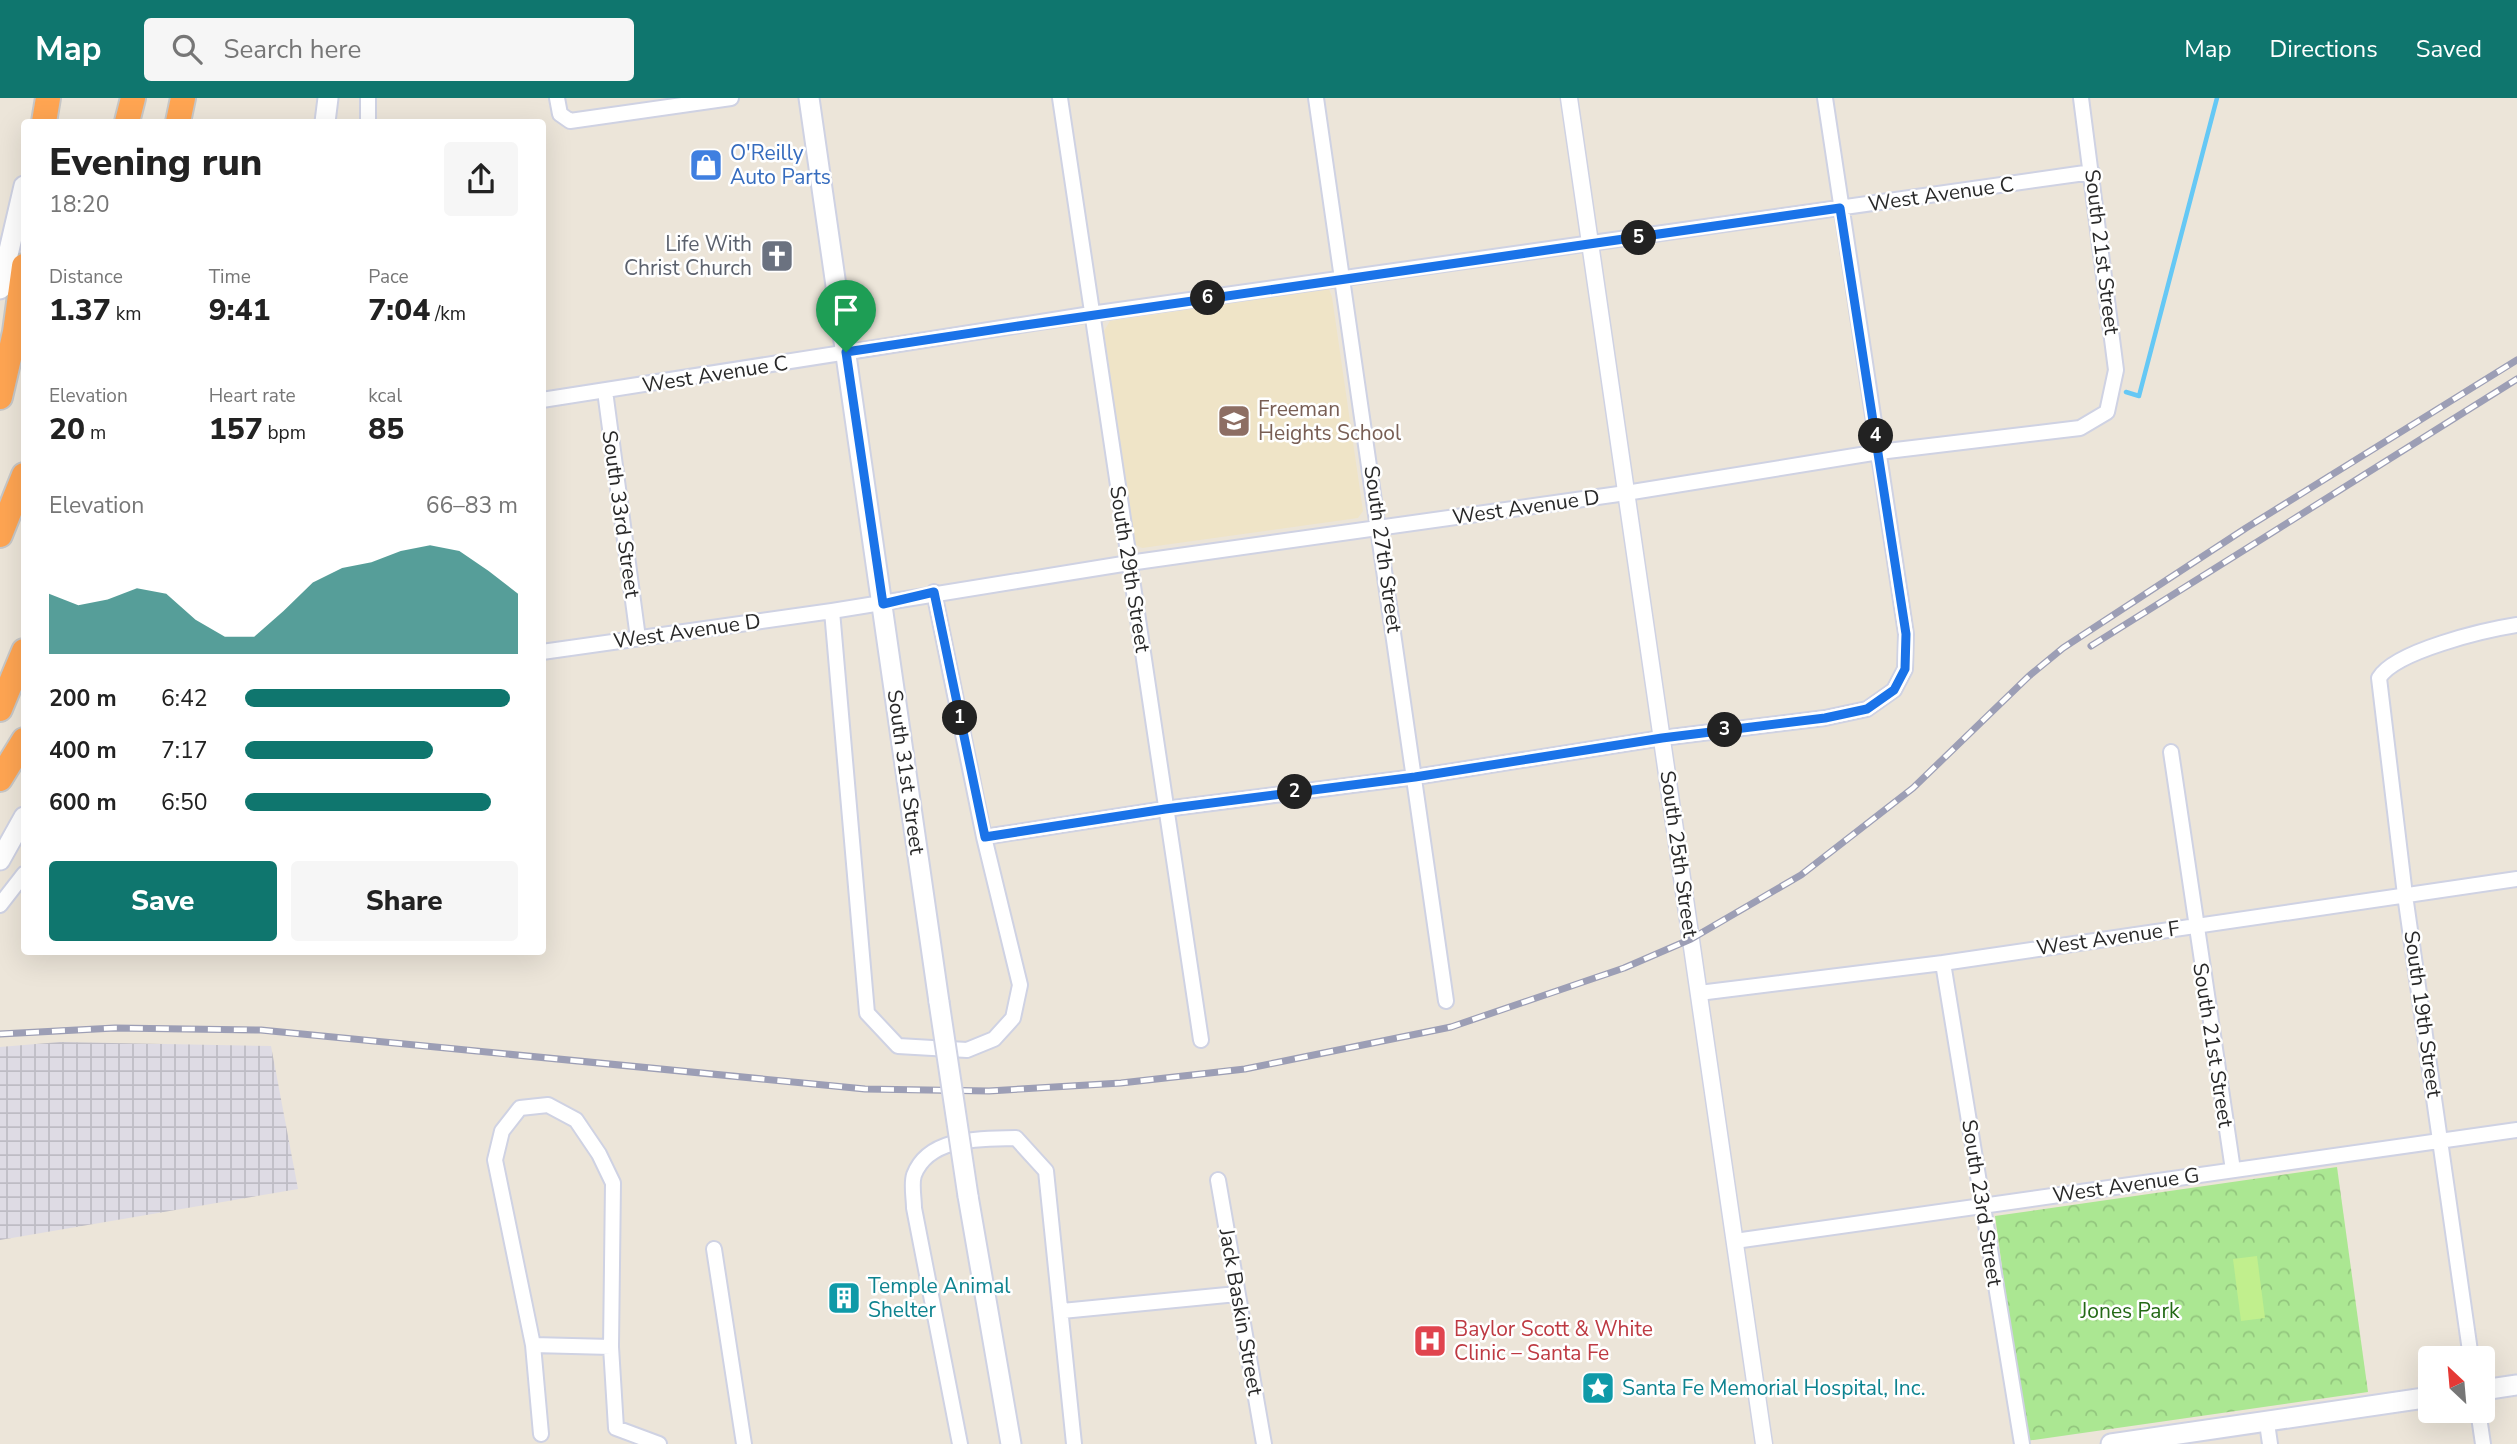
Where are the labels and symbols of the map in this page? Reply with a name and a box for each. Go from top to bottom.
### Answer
place label: O'Reilly Auto Parts [730,139,831,191]
shop icon: O'Reilly Auto Parts [687,146,725,184]
street label: South 21st Street [2078,168,2126,337]
street label: West Avenue C [1866,170,2016,218]
pin: 5 [1622,220,1656,256]
place label: Life With Christ Church [624,230,752,282]
church icon: Life With Christ Church [758,237,796,275]
pin [816,280,876,352]
pin: 6 [1190,280,1226,316]
street label: West Avenue C [640,349,790,399]
place label: Freeman Heights School [1258,395,1402,447]
school or university icon: Freeman Heights School [1215,402,1253,440]
pin: 4 [1858,418,1894,454]
street label: South 33rd Street [595,429,647,600]
street label: South 27th Street [1357,464,1409,635]
street label: West Avenue D [1451,483,1601,531]
street label: South 29th Street [1103,484,1157,655]
street label: West Avenue D [612,607,762,655]
street label: South 31st Street [881,688,932,857]
pin: 1 [942,700,978,736]
pin: 3 [1708,712,1742,748]
street label: South 25th Street [1653,769,1705,940]
pin: 2 [1278,774,1312,810]
street label: West Avenue F [2035,914,2181,962]
street label: South 19th Street [2397,929,2449,1100]
street label: South 21st Street [2186,961,2240,1130]
street label: South 23rd Street [1955,1118,2009,1289]
street label: West Avenue G [2051,1161,2201,1209]
street label: Jack Baskin Street [1212,1225,1270,1398]
place label: Temple Animal Shelter [868,1272,1011,1324]
building icon: Temple Animal Shelter [825,1279,863,1317]
park label: Jones Park [2079,1297,2180,1325]
place label: Baylor Scott & White Clinic – Santa Fe [1454,1315,1653,1367]
hospital icon: Baylor Scott & White Clinic – Santa Fe [1411,1322,1449,1360]
north arrow [2418,1346,2496,1423]
place icon: Santa Fe Memorial Hospital, Inc. [1579,1369,1617,1407]
place label: Santa Fe Memorial Hospital, Inc. [1622,1374,1925,1402]

